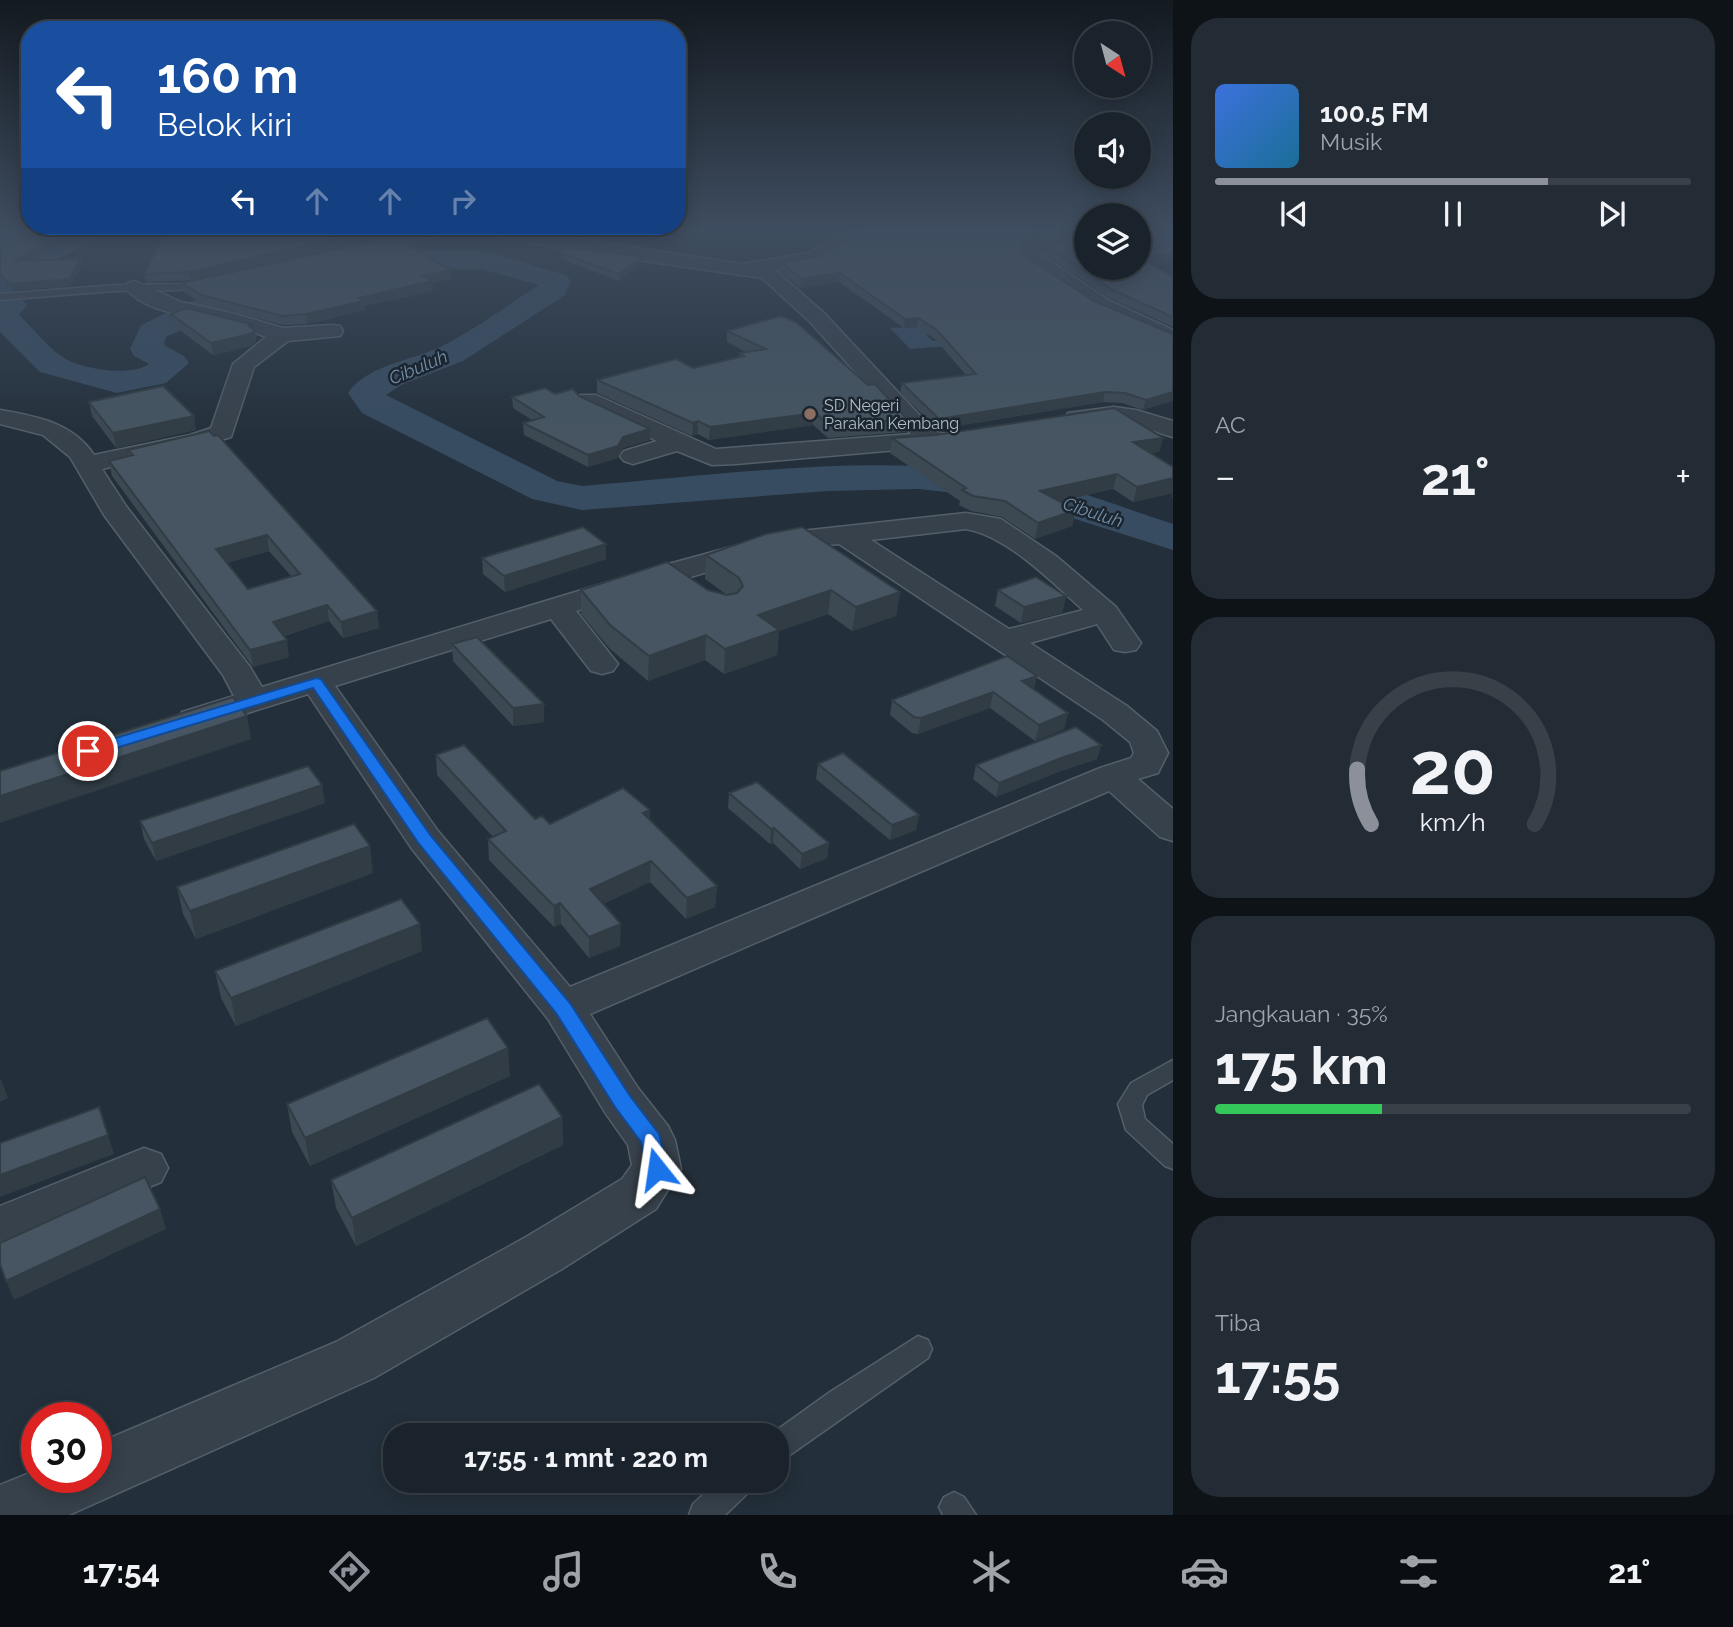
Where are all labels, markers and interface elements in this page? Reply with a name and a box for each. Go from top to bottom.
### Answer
north arrow [1074,21,1152,98]
map controls [1074,21,1151,280]
text: 160 m [157,47,298,104]
icon: left [42,49,133,140]
text: 100.5 FM [1320,98,1429,128]
text: Belok kiri [157,106,292,143]
button: sound [1074,112,1151,189]
text: Musik [1320,128,1382,155]
icon: left [225,182,263,220]
icon: ahead [298,182,336,220]
icon: ahead [371,182,409,220]
icon: right [444,182,482,220]
icon: previous [1275,195,1313,233]
icon: pause [1434,195,1472,233]
icon: next [1593,195,1631,233]
button: layers [1074,203,1151,280]
water label: Cibuluh [386,345,450,389]
place label: SD Negeri Parakan Kembang [824,396,959,433]
marker: SD Negeri Parakan Kembang [802,406,818,422]
text: AC [1215,411,1246,438]
text: 21° [1421,446,1490,507]
text: − [1215,454,1235,499]
text: + [1675,454,1691,499]
water label: Cibuluh [1060,492,1126,532]
pin [58,721,118,781]
text: 20 [1410,726,1496,811]
icon: arrive [69,732,107,770]
text: km/h [1420,806,1486,836]
text: Jangkauan · 35% [1215,1000,1388,1027]
text: 175 km [1215,1035,1388,1096]
position arrow [620,1132,694,1206]
text: Tiba [1215,1309,1261,1336]
text: 17:55 [1215,1344,1340,1405]
speed limit sign: 30 [21,1402,112,1493]
text: 17:55 · 1 mnt · 220 m [464,1443,708,1473]
icon: directions [325,1547,374,1596]
icon: music [539,1547,588,1596]
icon: phone [753,1547,802,1596]
icon: climate [967,1547,1016,1596]
icon: car [1180,1547,1229,1596]
icon: filters [1394,1547,1443,1596]
text: 17:54 [82,1553,160,1590]
text: 21° [1608,1553,1650,1590]

